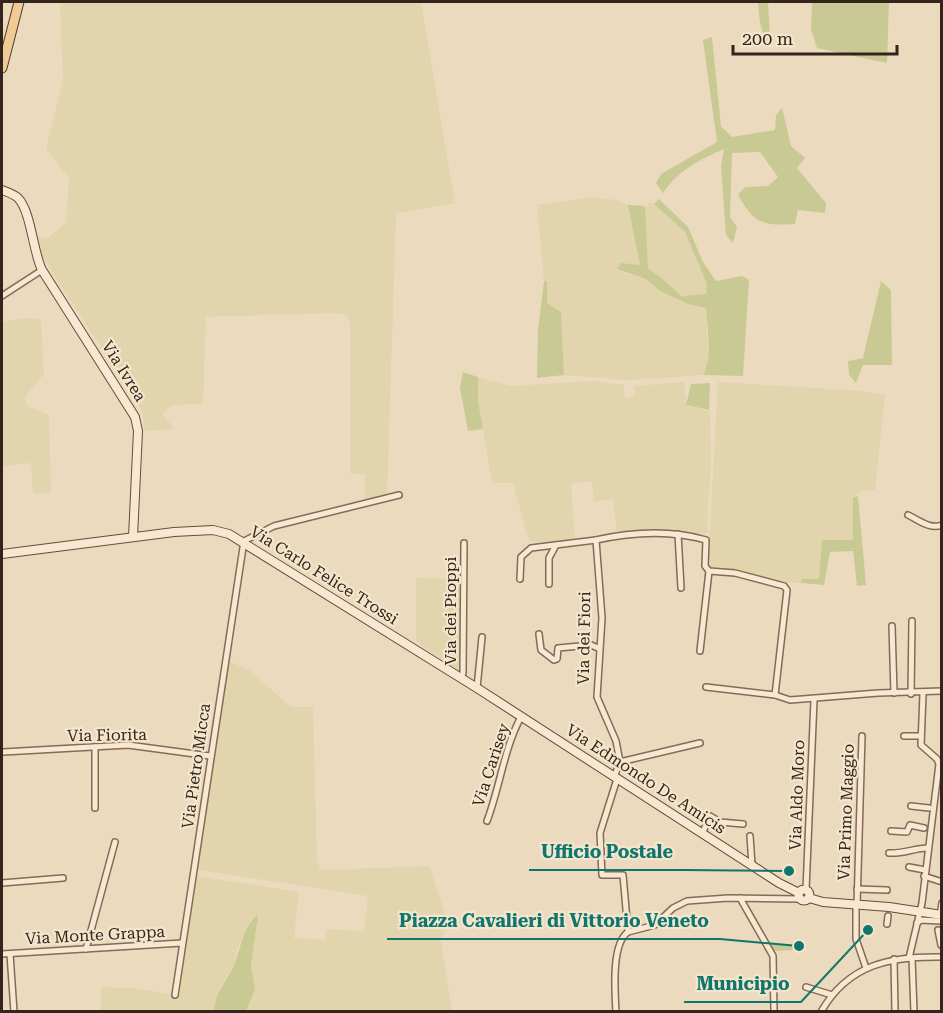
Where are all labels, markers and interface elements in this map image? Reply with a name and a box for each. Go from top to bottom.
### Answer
scale bar [733,18,896,56]
text: 200 m [742,28,793,49]
street label: Via Ivrea [98,337,150,405]
street label: Via Carlo Felice Trossi [247,522,401,628]
street label: Via dei Pioppi [441,557,460,665]
street label: Via dei Fiori [574,591,594,685]
street label: Via Pietro Micca [178,702,214,830]
street label: Via Carisey [469,720,514,809]
street label: Via Edmondo De Amicis [563,720,730,838]
street label: Via Fiorita [67,725,147,745]
street label: Via Aldo Moro [786,739,808,851]
street label: Via Primo Maggio [834,743,858,881]
callout: Ufficio Postale [529,834,685,870]
text: Ufficio Postale [541,841,673,862]
callout: Piazza Cavalieri di Vittorio Veneto [387,903,720,939]
text: Piazza Cavalieri di Vittorio Veneto [399,910,709,931]
street label: Via Monte Grappa [25,922,166,948]
callout: Municipio [684,966,801,1002]
text: Municipio [696,973,790,994]

